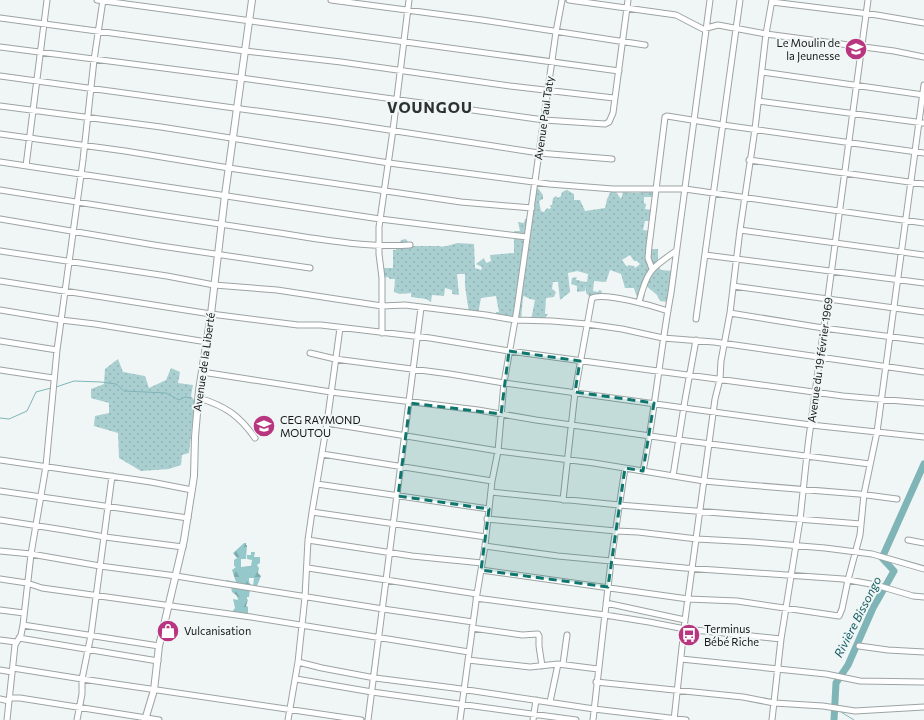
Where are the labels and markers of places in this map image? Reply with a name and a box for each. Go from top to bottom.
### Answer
place label: Le Moulin de la Jeunesse [776,36,840,63]
school or university icon: Le Moulin de la Jeunesse [843,36,869,62]
school or university icon: CEG RAYMOND MOUTOU [251,413,277,439]
place label: CEG RAYMOND MOUTOU [280,413,361,439]
shop icon: Vulcanisation [155,618,181,644]
bus stop icon: Terminus Bébé Riche [676,622,702,648]
place label: Terminus Bébé Riche [704,622,759,648]
place label: Vulcanisation [184,624,251,637]

